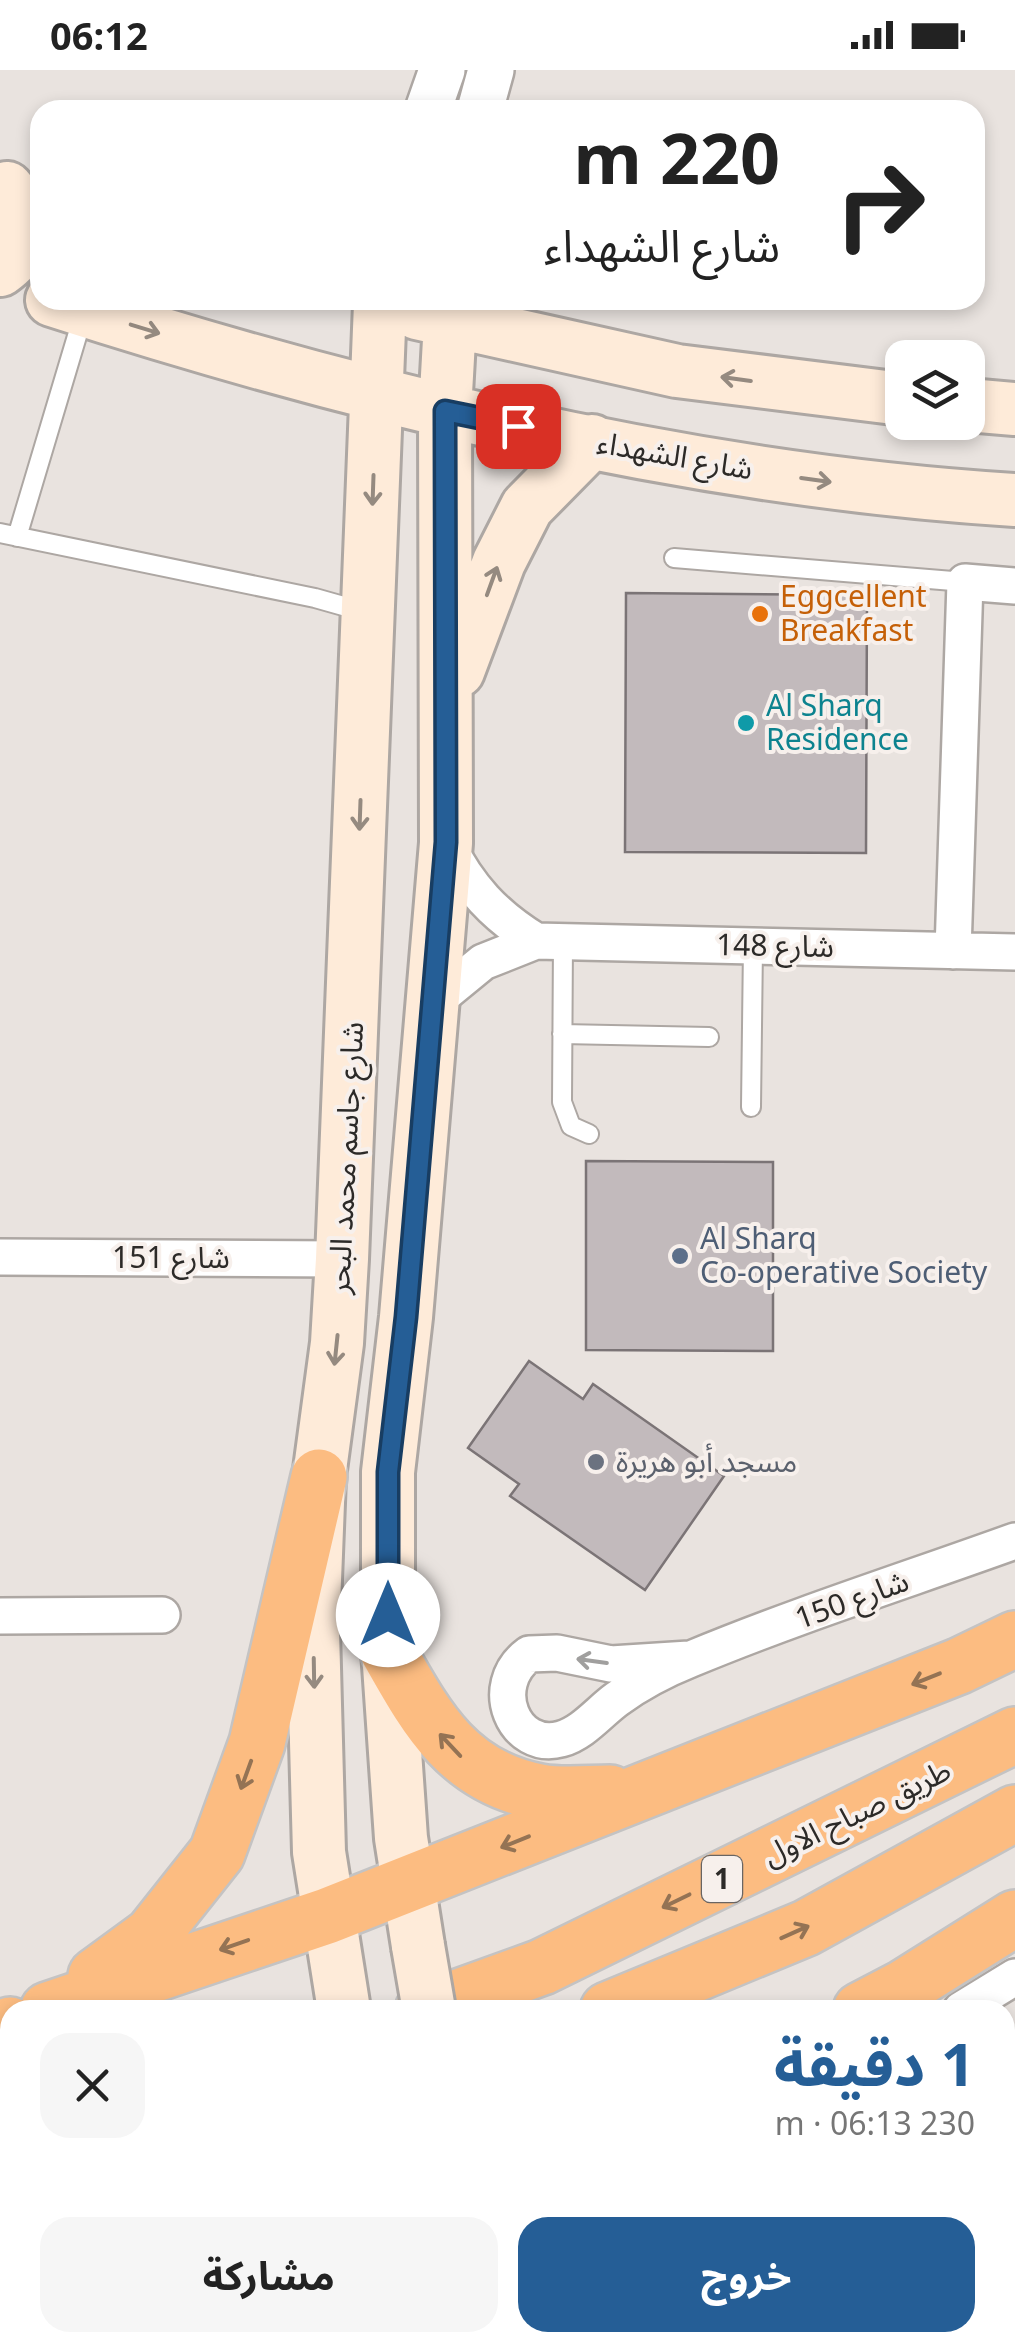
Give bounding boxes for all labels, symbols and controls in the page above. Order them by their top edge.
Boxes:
text: 06:12 [50,9,148,61]
text: 220 m [573,109,780,205]
icon: right [815,140,945,270]
text: شارع الشهداء [544,214,780,275]
one-way arrow [128,321,160,339]
map controls [885,340,985,440]
button: layers [885,340,985,440]
one-way arrow [720,370,753,388]
pin [476,384,561,469]
icon: arrive [491,399,546,454]
street label: شارع الشهداء [594,421,756,491]
one-way arrow [800,471,832,489]
one-way arrow [363,474,382,506]
one-way arrow [484,566,502,597]
place label: Eggcellent Breakfast [780,575,927,650]
marker: Eggcellent Breakfast [749,603,771,625]
place label: Al Sharq Residence [766,684,909,759]
marker: Al Sharq Residence [735,712,757,734]
one-way arrow [351,799,370,831]
street label: شارع 148 [716,923,834,969]
street label: شارع جاسم محمد البحر [317,1021,376,1297]
place label: Al Sharq Co-operative Society [700,1217,988,1292]
street label: شارع 151 [112,1236,230,1280]
marker: Al Sharq Co-operative Society [669,1245,691,1267]
one-way arrow [326,1333,345,1365]
place label: مسجد أبو هريرة [616,1440,797,1481]
marker: مسجد أبو هريرة [585,1451,607,1473]
street label: شارع 150 [789,1559,915,1641]
position arrow [336,1563,440,1667]
one-way arrow [576,1651,609,1669]
one-way arrow [305,1657,324,1689]
one-way arrow [911,1672,942,1690]
one-way arrow [439,1733,462,1758]
street label: طريق صباح الاول [756,1748,958,1878]
one-way arrow [236,1759,254,1790]
one-way arrow [501,1835,531,1853]
road number: 1 [702,1856,742,1902]
one-way arrow [662,1892,691,1911]
one-way arrow [779,1922,810,1940]
one-way arrow [219,1938,251,1956]
text: 1 دقيقة [774,2022,975,2104]
button: close [40,2033,145,2138]
text: 230 m · 06:13 [775,2101,975,2144]
button: مشاركة [40,2217,498,2332]
button: خروج [518,2217,975,2332]

